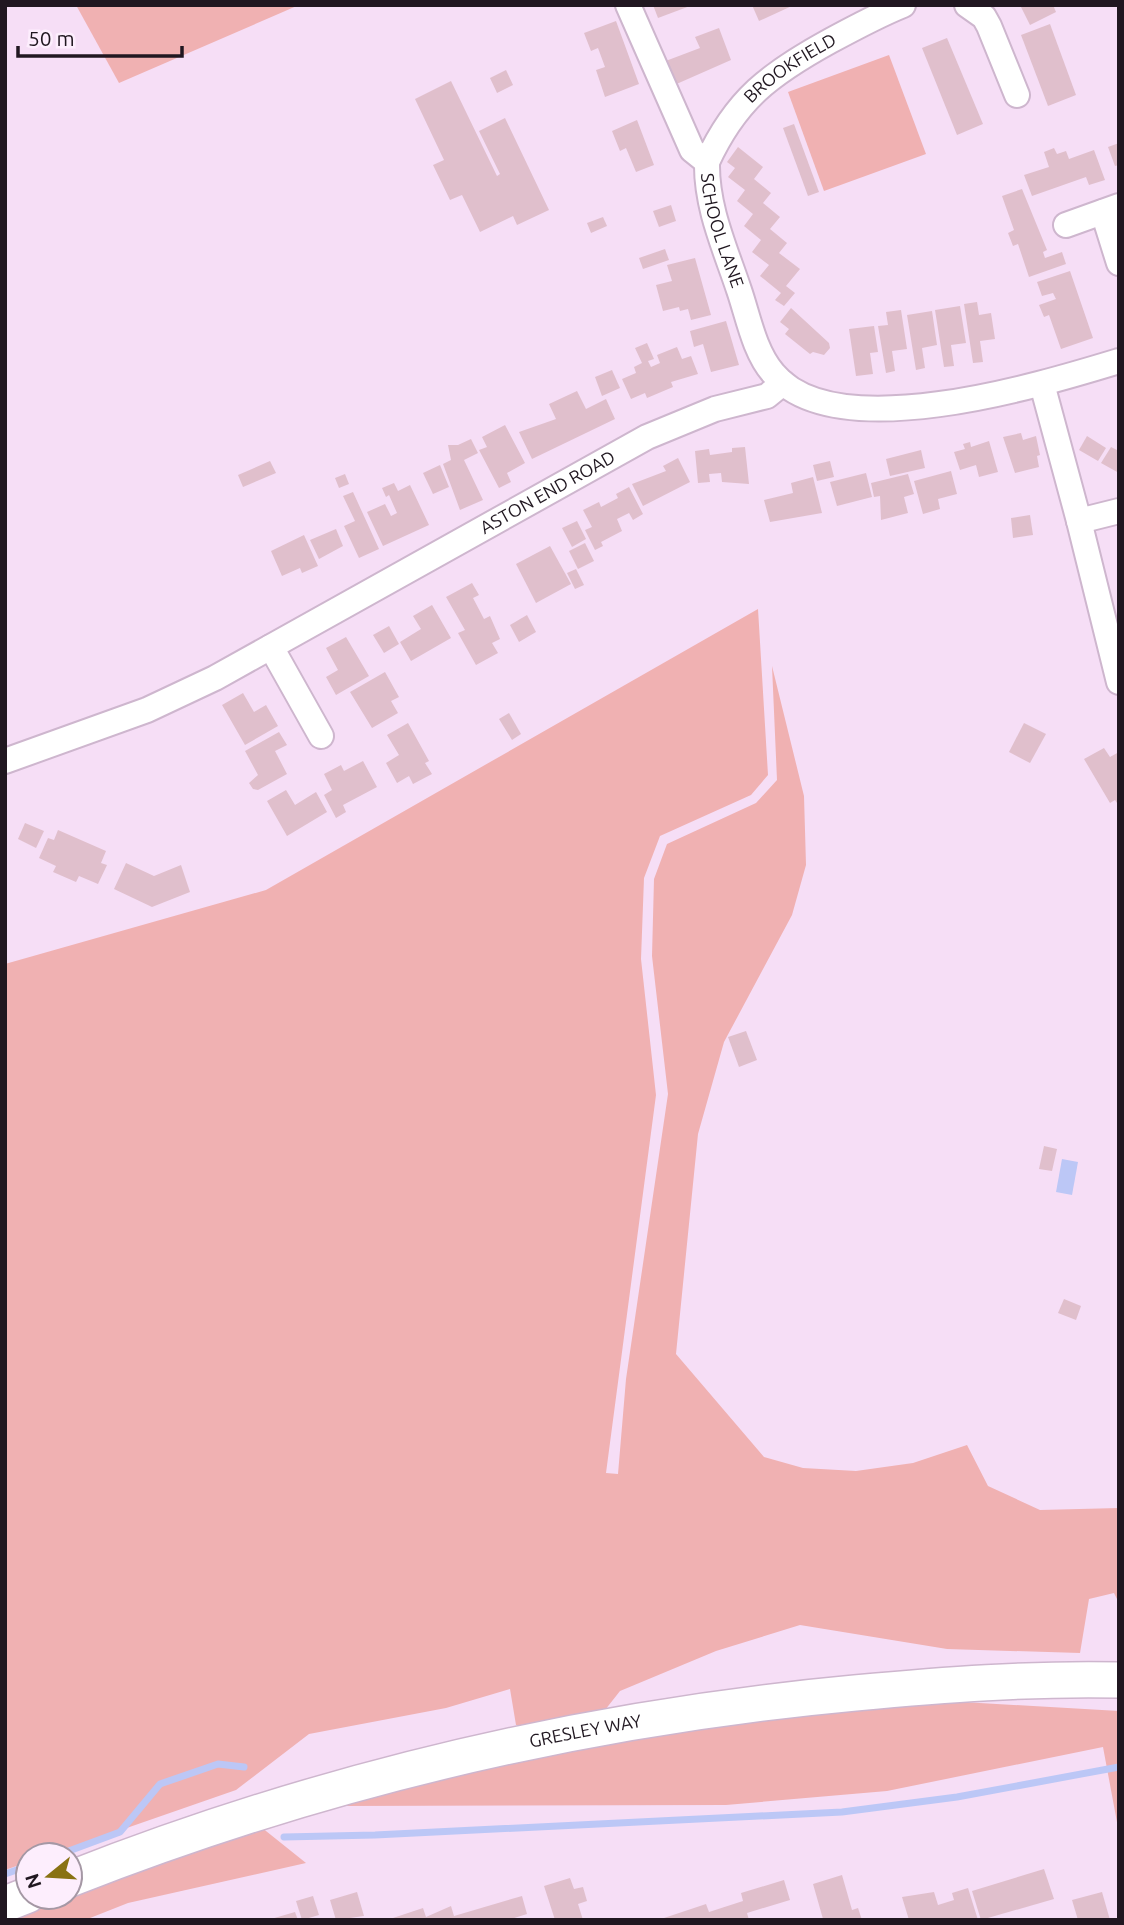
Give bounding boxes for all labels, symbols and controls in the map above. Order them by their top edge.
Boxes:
scale bar [18,14,182,58]
text: 50 m [28,26,75,50]
street label: BROOKFIELD [739,29,839,106]
street label: SCHOOL LANE [698,172,748,290]
street label: ASTON END ROAD [476,446,618,537]
street label: GRESLEY WAY [527,1710,643,1751]
north arrow [14,1841,84,1911]
text: N [20,1871,45,1891]

